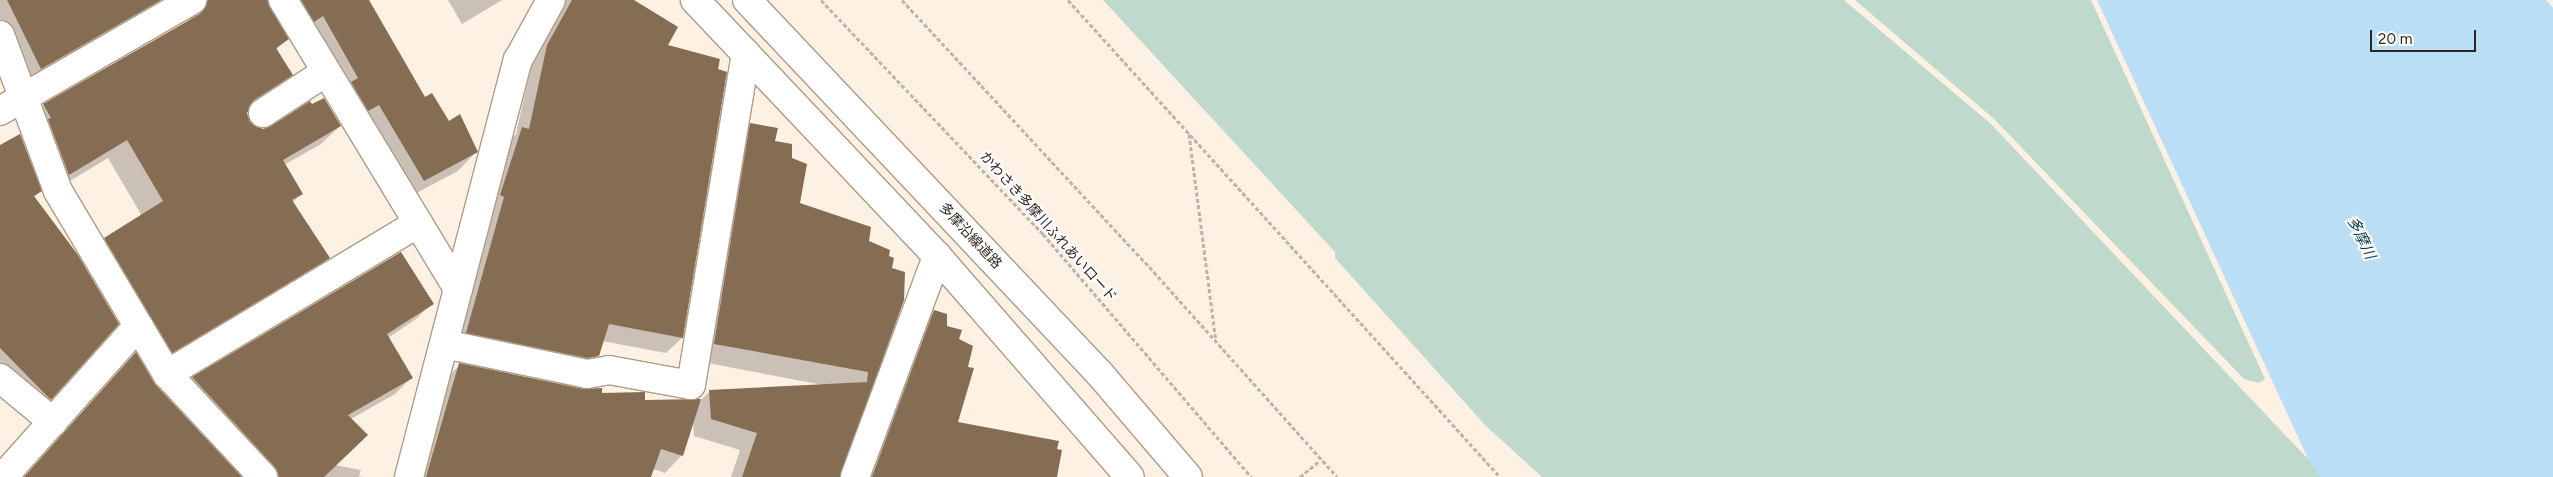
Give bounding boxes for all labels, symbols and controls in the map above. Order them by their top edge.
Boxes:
scale bar [2373,20,2479,52]
text: 20 m [2378,30,2412,48]
street label: かわさき多摩川ふれあいロード [976,149,1120,305]
street label: 多摩沿線道路 [935,200,1005,272]
water label: 多摩川 [2343,214,2379,262]

